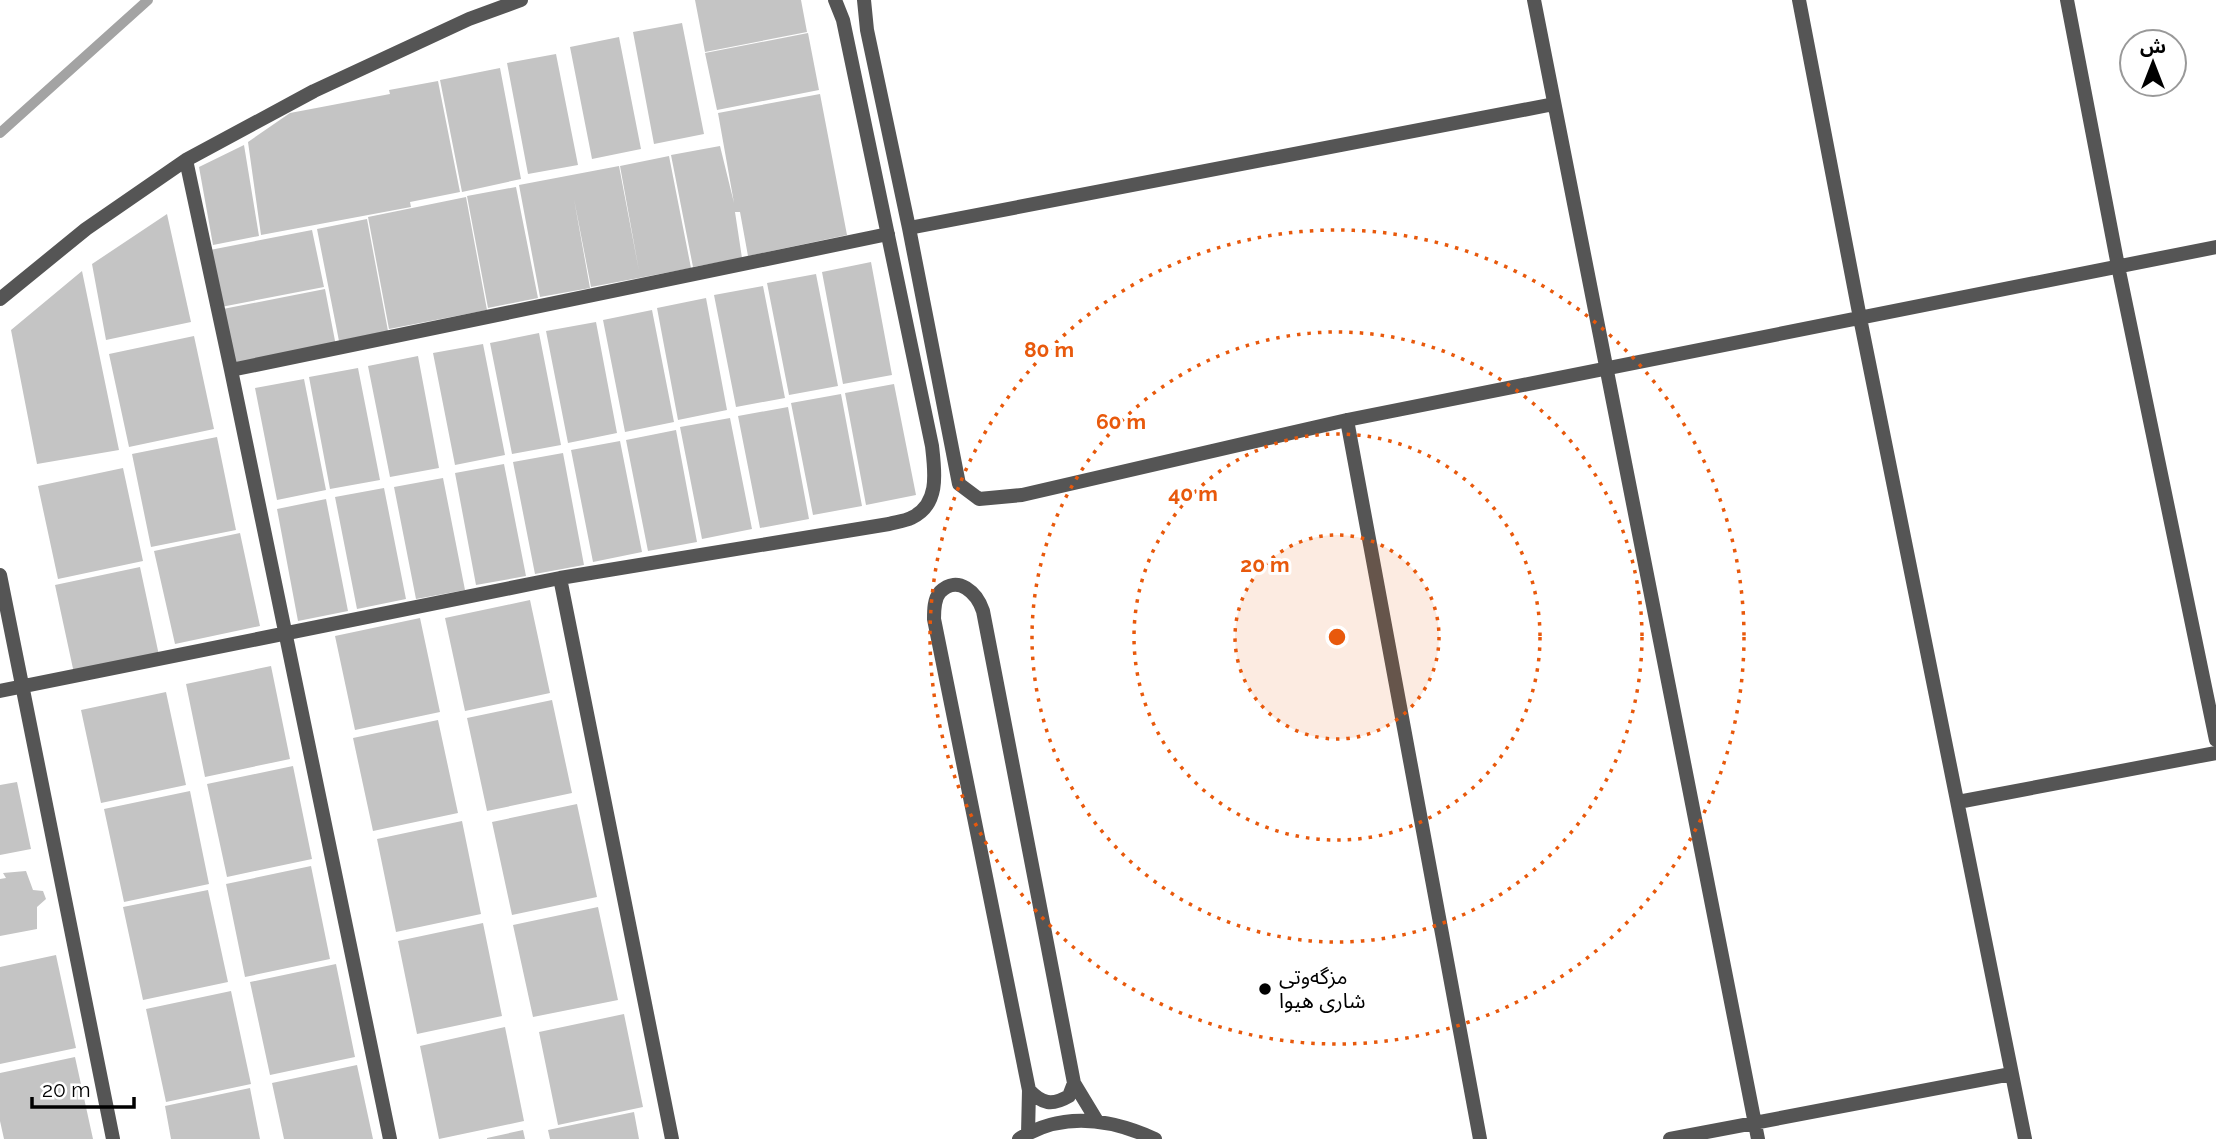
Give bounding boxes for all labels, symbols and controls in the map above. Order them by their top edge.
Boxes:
north arrow [2118,28,2188,98]
text: ش [2140,35,2166,57]
text: 80 m [1024,337,1074,362]
text: 60 m [1096,409,1146,434]
text: 40 m [1168,481,1218,506]
text: 20 m [1240,552,1290,577]
centre of rings [1325,625,1349,649]
place label: مزگەوتی شاری هیوا [1279,964,1365,1013]
marker: مزگەوتی شاری هیوا [1257,981,1273,997]
scale bar [32,1066,133,1110]
text: 20 m [42,1077,90,1102]

